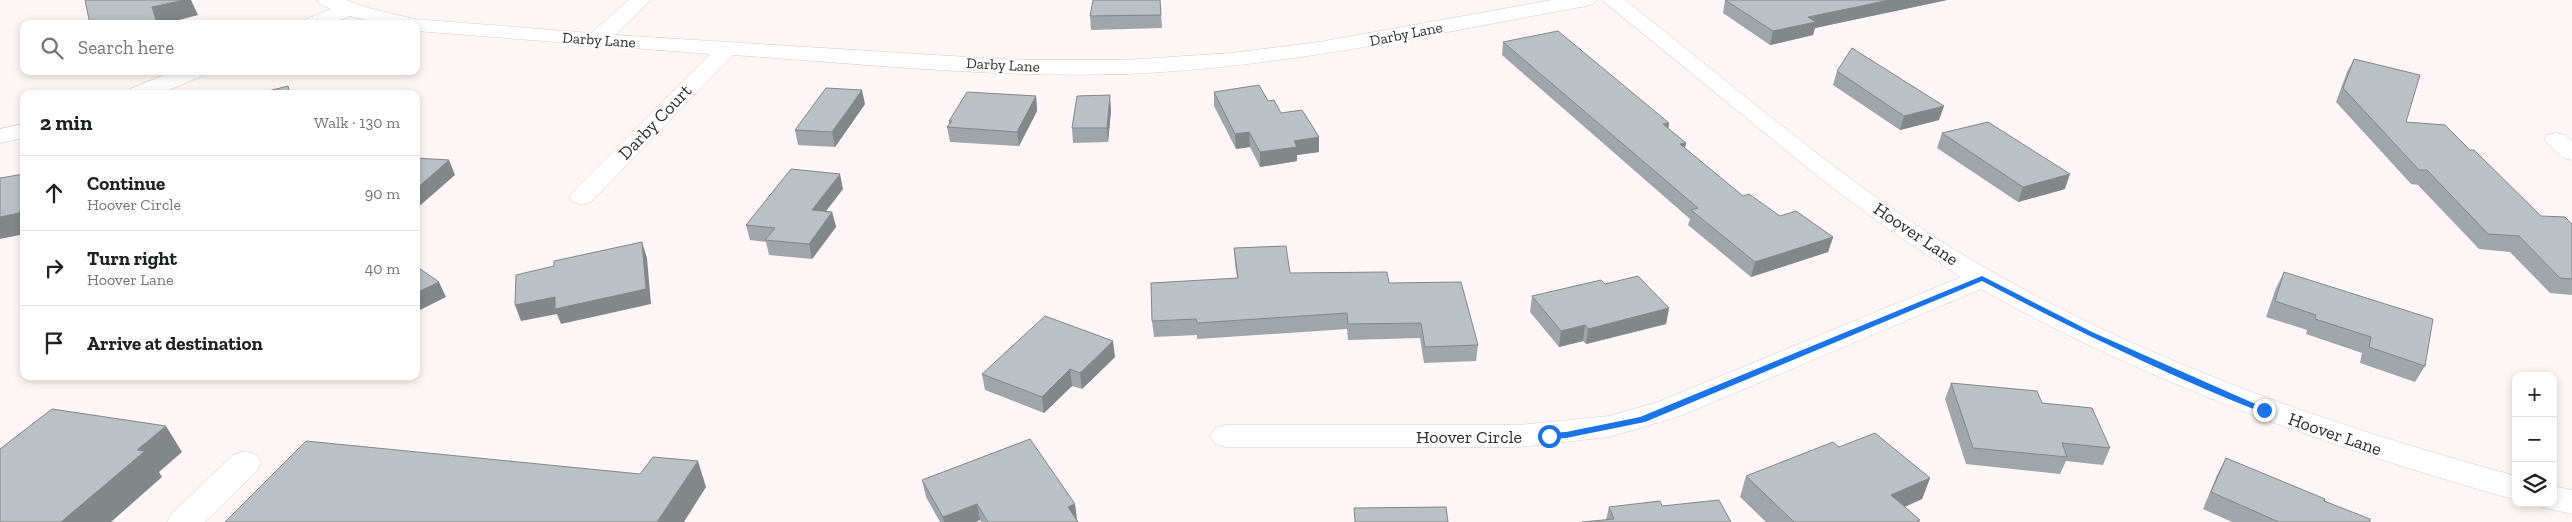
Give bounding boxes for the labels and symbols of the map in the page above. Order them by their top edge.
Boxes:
street label: Darby Lane [1368,18,1444,50]
street label: Darby Lane [562,28,636,52]
street label: Darby Lane [966,54,1040,76]
street label: Darby Court [614,80,697,164]
street label: Hoover Lane [1870,198,1962,270]
route end [2253,399,2276,422]
street label: Hoover Lane [2285,408,2385,460]
route start [1538,425,1561,448]
street label: Hoover Circle [1416,426,1522,448]

